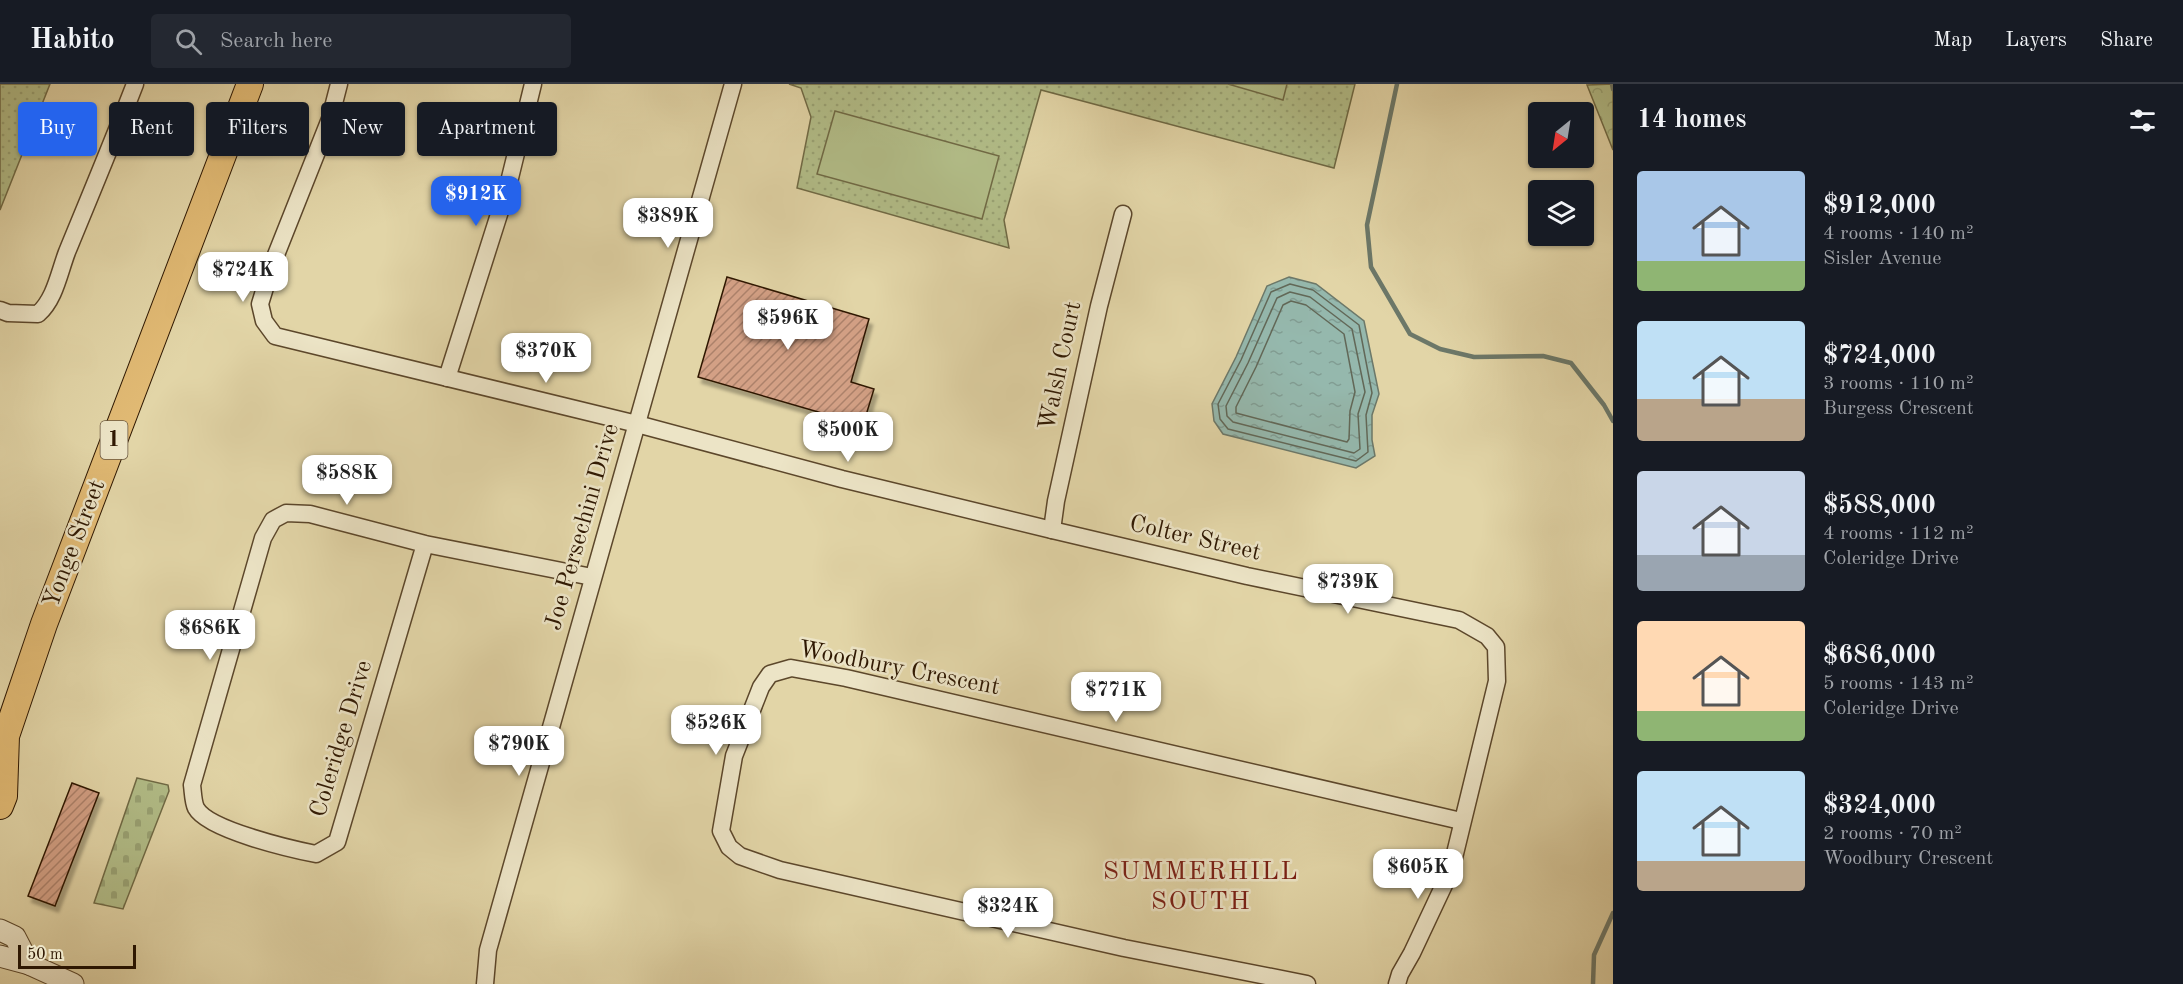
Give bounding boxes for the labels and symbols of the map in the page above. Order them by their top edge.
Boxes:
north arrow [1528,102,1594,168]
pin: $912K [434,176,518,227]
pin: $389K [626,198,710,249]
pin: $724K [201,252,285,303]
street label: Walsh Court [1036,299,1086,433]
pin: $596K [746,300,830,351]
pin: $370K [504,333,588,384]
pin: $500K [806,412,890,463]
road number: 1 [100,421,128,459]
street label: Joe Persechini Drive [542,421,624,633]
pin: $588K [305,455,389,506]
street label: Yonge Street [40,477,110,611]
street label: Colter Street [1127,512,1263,566]
pin: $739K [1306,564,1390,615]
pin: $686K [168,610,252,661]
street label: Woodbury Crescent [796,638,1002,700]
street label: Coleridge Drive [307,658,377,820]
pin: $771K [1074,672,1158,723]
pin: $526K [674,705,758,756]
pin: $790K [477,726,561,777]
pin: $605K [1376,849,1460,900]
district label: SUMMERHILL SOUTH [1103,859,1299,915]
pin: $324K [966,888,1050,939]
scale bar [18,942,136,970]

